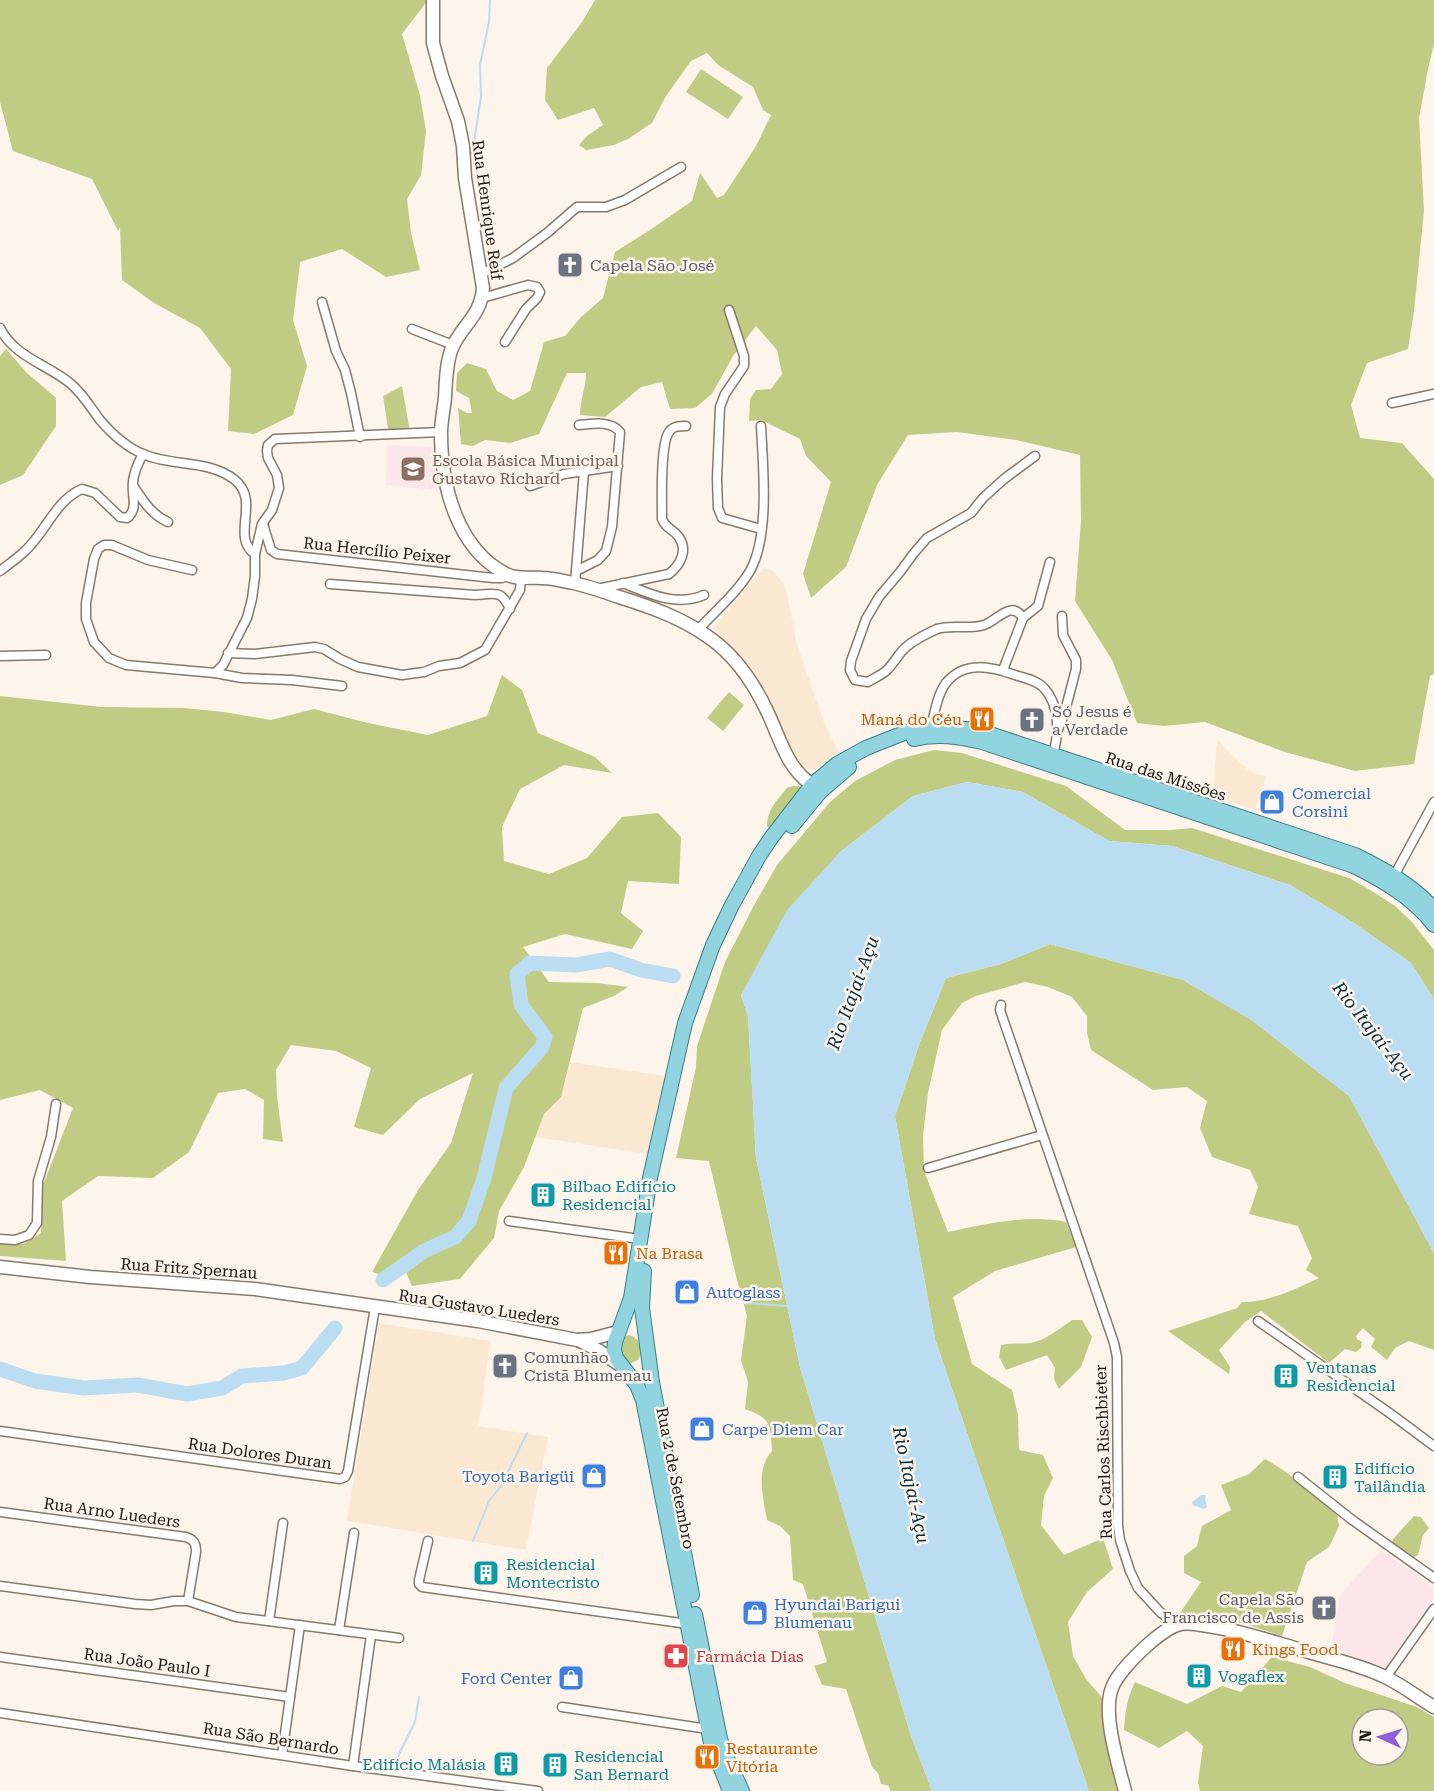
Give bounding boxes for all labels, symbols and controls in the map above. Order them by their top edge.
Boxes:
street label: Rua Henrique Reif [468,139,507,282]
church icon: Capela São José [555,250,585,280]
place label: Capela São José [590,256,714,275]
place label: Escola Básica Municipal Gustavo Richard [432,451,619,488]
school or university icon: Escola Básica Municipal Gustavo Richard [398,454,428,484]
street label: Rua Hercílio Peixer [302,533,452,568]
place label: Só Jesus é a Verdade [1052,702,1132,739]
restaurant icon: Maná do Céu [967,704,997,734]
church icon: Só Jesus é a Verdade [1017,705,1047,735]
place label: Maná do Céu [861,710,962,729]
street label: Rua das Missões [1103,748,1229,805]
place label: Comercial Corsini [1292,784,1371,821]
shop icon: Comercial Corsini [1257,787,1287,817]
water label: Rio Itajaí-Açu [822,933,883,1053]
water label: Rio Itajaí-Açu [1328,977,1418,1084]
place label: Bilbao Edifício Residencial [562,1177,676,1214]
building icon: Bilbao Edifício Residencial [528,1180,558,1210]
restaurant icon: Na Brasa [601,1238,631,1268]
place label: Na Brasa [636,1244,704,1263]
street label: Rua Fritz Spernau [120,1254,258,1283]
shop icon: Autoglass [672,1277,702,1307]
place label: Autoglass [706,1283,781,1302]
street label: Rua Gustavo Lueders [397,1285,561,1330]
place label: Comunhão Cristã Blumenau [524,1348,651,1385]
church icon: Comunhão Cristã Blumenau [490,1351,520,1381]
place label: Ventanas Residencial [1306,1358,1395,1395]
building icon: Ventanas Residencial [1271,1361,1301,1391]
street label: Rua Carlos Rischbieter [1091,1364,1116,1540]
street label: Rua 2 de Setembro [652,1406,699,1551]
shop icon: Carpe Diem Car [687,1414,717,1444]
place label: Carpe Diem Car [722,1420,844,1439]
water label: Rio Itajaí-Açu [889,1424,934,1545]
street label: Rua Dolores Duran [187,1434,333,1473]
place label: Edifício Tailândia [1354,1459,1426,1496]
shop icon: Toyota Barigüi [579,1461,609,1491]
building icon: Edifício Tailândia [1320,1462,1350,1492]
place label: Toyota Barigüi [462,1467,574,1486]
street label: Rua Arno Lueders [43,1494,182,1532]
place label: Residencial Montecristo [506,1555,600,1592]
building icon: Residencial Montecristo [471,1558,501,1588]
place label: Capela São Francisco de Assis [1162,1590,1304,1627]
church icon: Capela São Francisco de Assis [1309,1593,1339,1623]
place label: Hyundai Barigui Blumenau [774,1595,900,1632]
shop icon: Hyundai Barigui Blumenau [740,1598,770,1628]
restaurant icon: Kings Food [1218,1634,1248,1664]
place label: Kings Food [1252,1640,1339,1659]
pharmacy icon: Farmácia Dias [661,1641,691,1671]
street label: Rua João Paulo I [82,1644,211,1681]
place label: Farmácia Dias [696,1647,804,1666]
building icon: Vogaflex [1184,1661,1214,1691]
shop icon: Ford Center [556,1663,586,1693]
place label: Vogaflex [1218,1667,1285,1686]
place label: Ford Center [461,1669,552,1688]
north arrow [1350,1707,1410,1767]
street label: Rua São Bernardo [201,1718,341,1759]
text: N [1356,1729,1375,1743]
place label: Restaurante Vitória [726,1739,818,1776]
restaurant icon: Restaurante Vitória [692,1742,722,1772]
place label: Residencial San Bernard [574,1747,669,1784]
building icon: Edifício Malásia [491,1749,521,1779]
building icon: Residencial San Bernard [540,1750,570,1780]
place label: Edifício Malásia [362,1755,486,1774]

